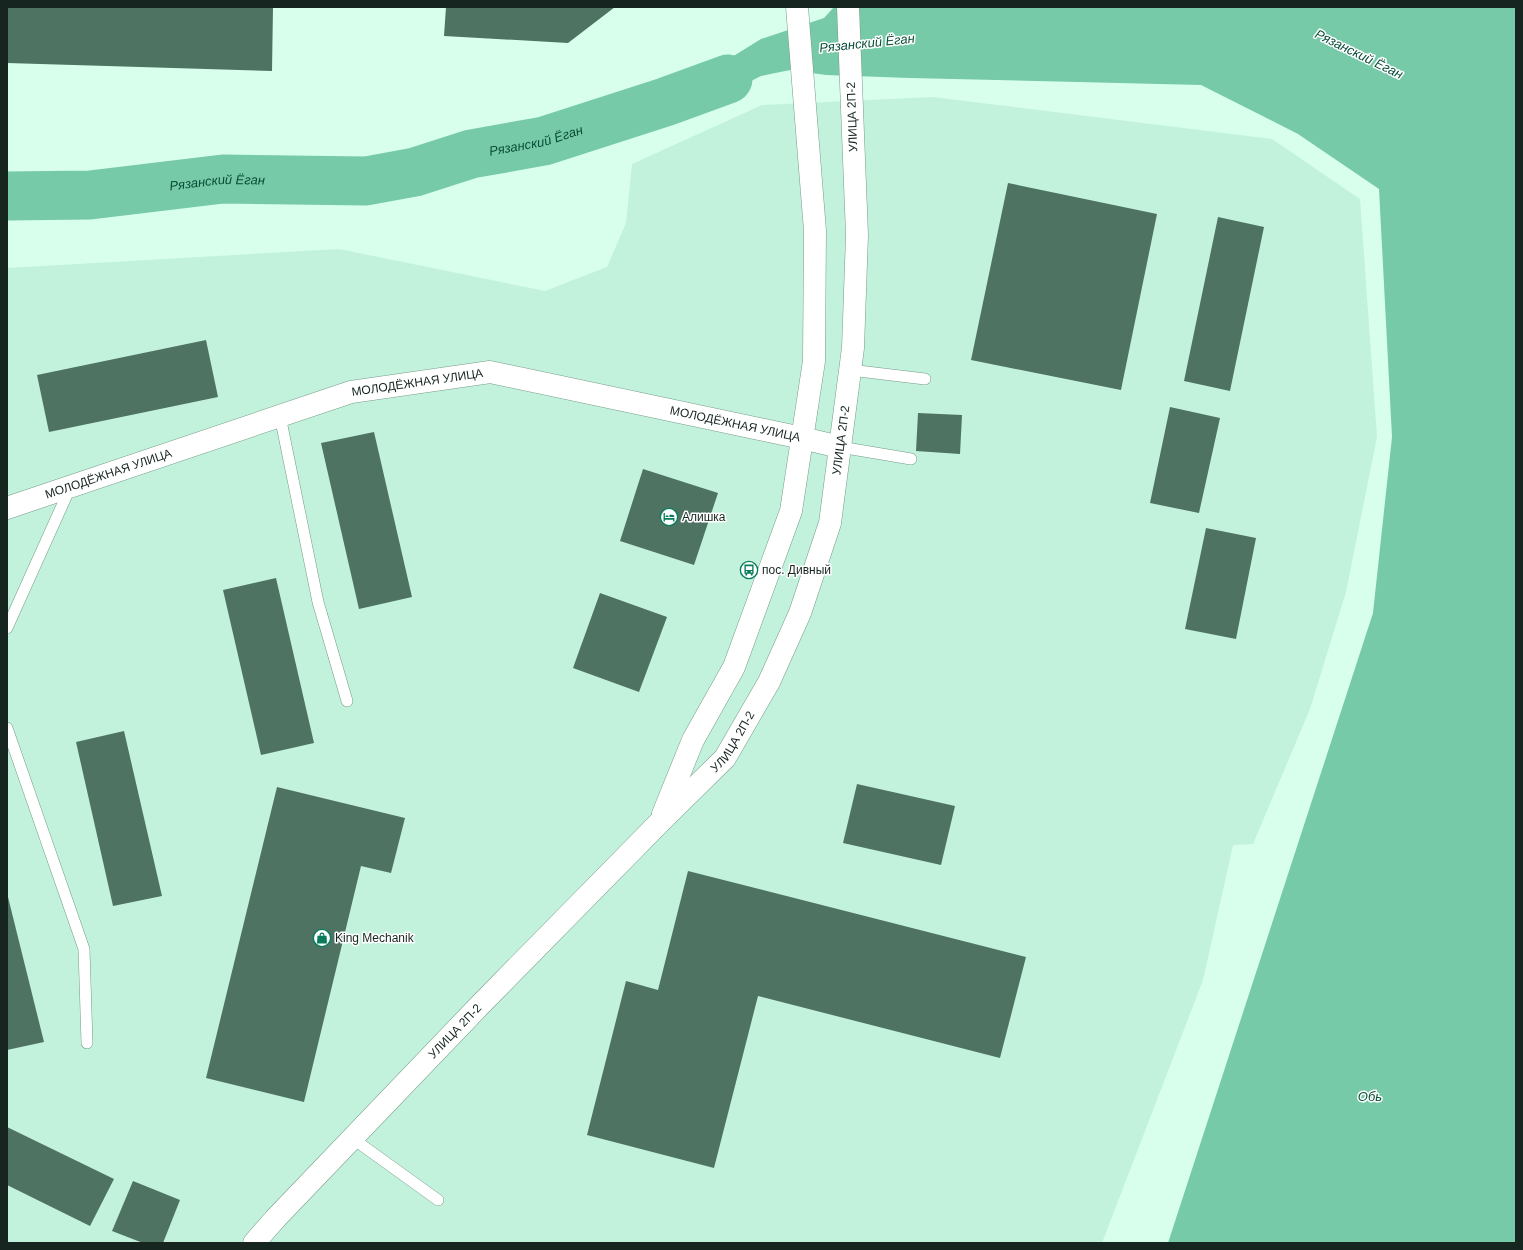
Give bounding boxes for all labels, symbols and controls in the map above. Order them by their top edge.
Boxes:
water label: Рязанский Ёган [1313,26,1405,82]
water label: Рязанский Ёган [819,31,915,55]
street label: УЛИЦА 2П-2 [844,82,860,152]
water label: Рязанский Ёган [488,122,585,158]
water label: Рязанский Ёган [169,171,265,193]
street label: МОЛОДЁЖНАЯ УЛИЦА [351,366,484,399]
street label: МОЛОДЁЖНАЯ УЛИЦА [669,403,801,444]
street label: УЛИЦА 2П-2 [829,404,852,476]
street label: МОЛОДЁЖНАЯ УЛИЦА [43,446,174,502]
hotel icon: Алишка [659,507,679,527]
place label: Алишка [682,510,726,524]
bus stop icon: пос. Дивный [739,560,759,580]
place label: пос. Дивный [762,563,831,577]
street label: УЛИЦА 2П-2 [708,708,758,775]
shop icon: King Mechanik [312,928,332,948]
place label: King Mechanik [335,931,415,945]
street label: УЛИЦА 2П-2 [426,1001,484,1061]
water label: Обь [1358,1089,1382,1104]

